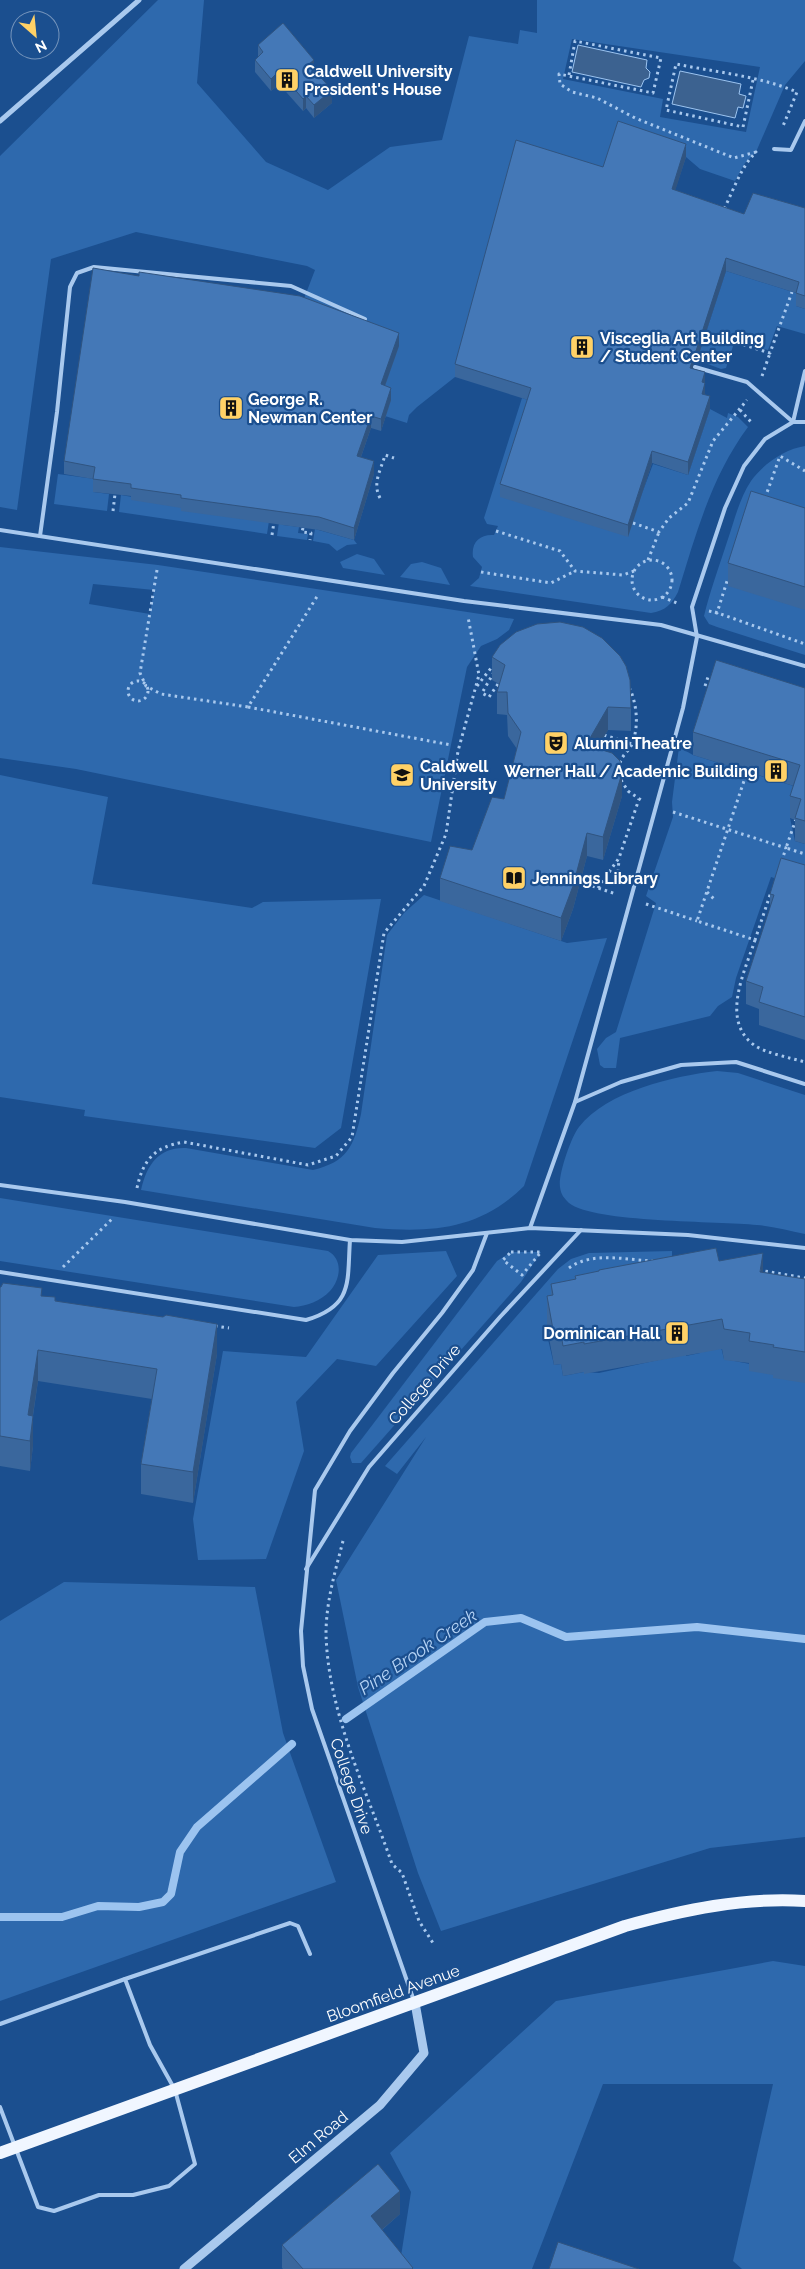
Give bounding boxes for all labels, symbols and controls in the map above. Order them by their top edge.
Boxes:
north arrow [10,10,60,60]
text: N [33,37,49,56]
place label: Caldwell University President's House [304,62,453,99]
building icon: Caldwell University President's House [274,67,300,93]
place label: Visceglia Art Building / Student Center [600,329,764,366]
building icon: Visceglia Art Building / Student Center [569,334,595,360]
place label: George R. Newman Center [248,390,372,427]
building icon: George R. Newman Center [218,395,244,421]
theatre icon: Alumni Theatre [543,730,569,756]
place label: Alumni Theatre [574,734,692,753]
place label: Caldwell University [420,757,497,794]
building icon: Werner Hall / Academic Building [763,758,789,784]
school or university icon: Caldwell University [389,762,415,788]
place label: Werner Hall / Academic Building [504,762,758,781]
library icon: Jennings Library [501,865,527,891]
place label: Jennings Library [532,869,658,888]
building icon: Dominican Hall [664,1320,690,1346]
place label: Dominican Hall [543,1324,661,1343]
street label: College Drive [384,1340,464,1428]
water label: Pine Brook Creek [355,1604,481,1699]
street label: College Drive [326,1736,377,1837]
street label: Bloomfield Avenue [324,1961,462,2026]
street label: Elm Road [285,2107,352,2168]

